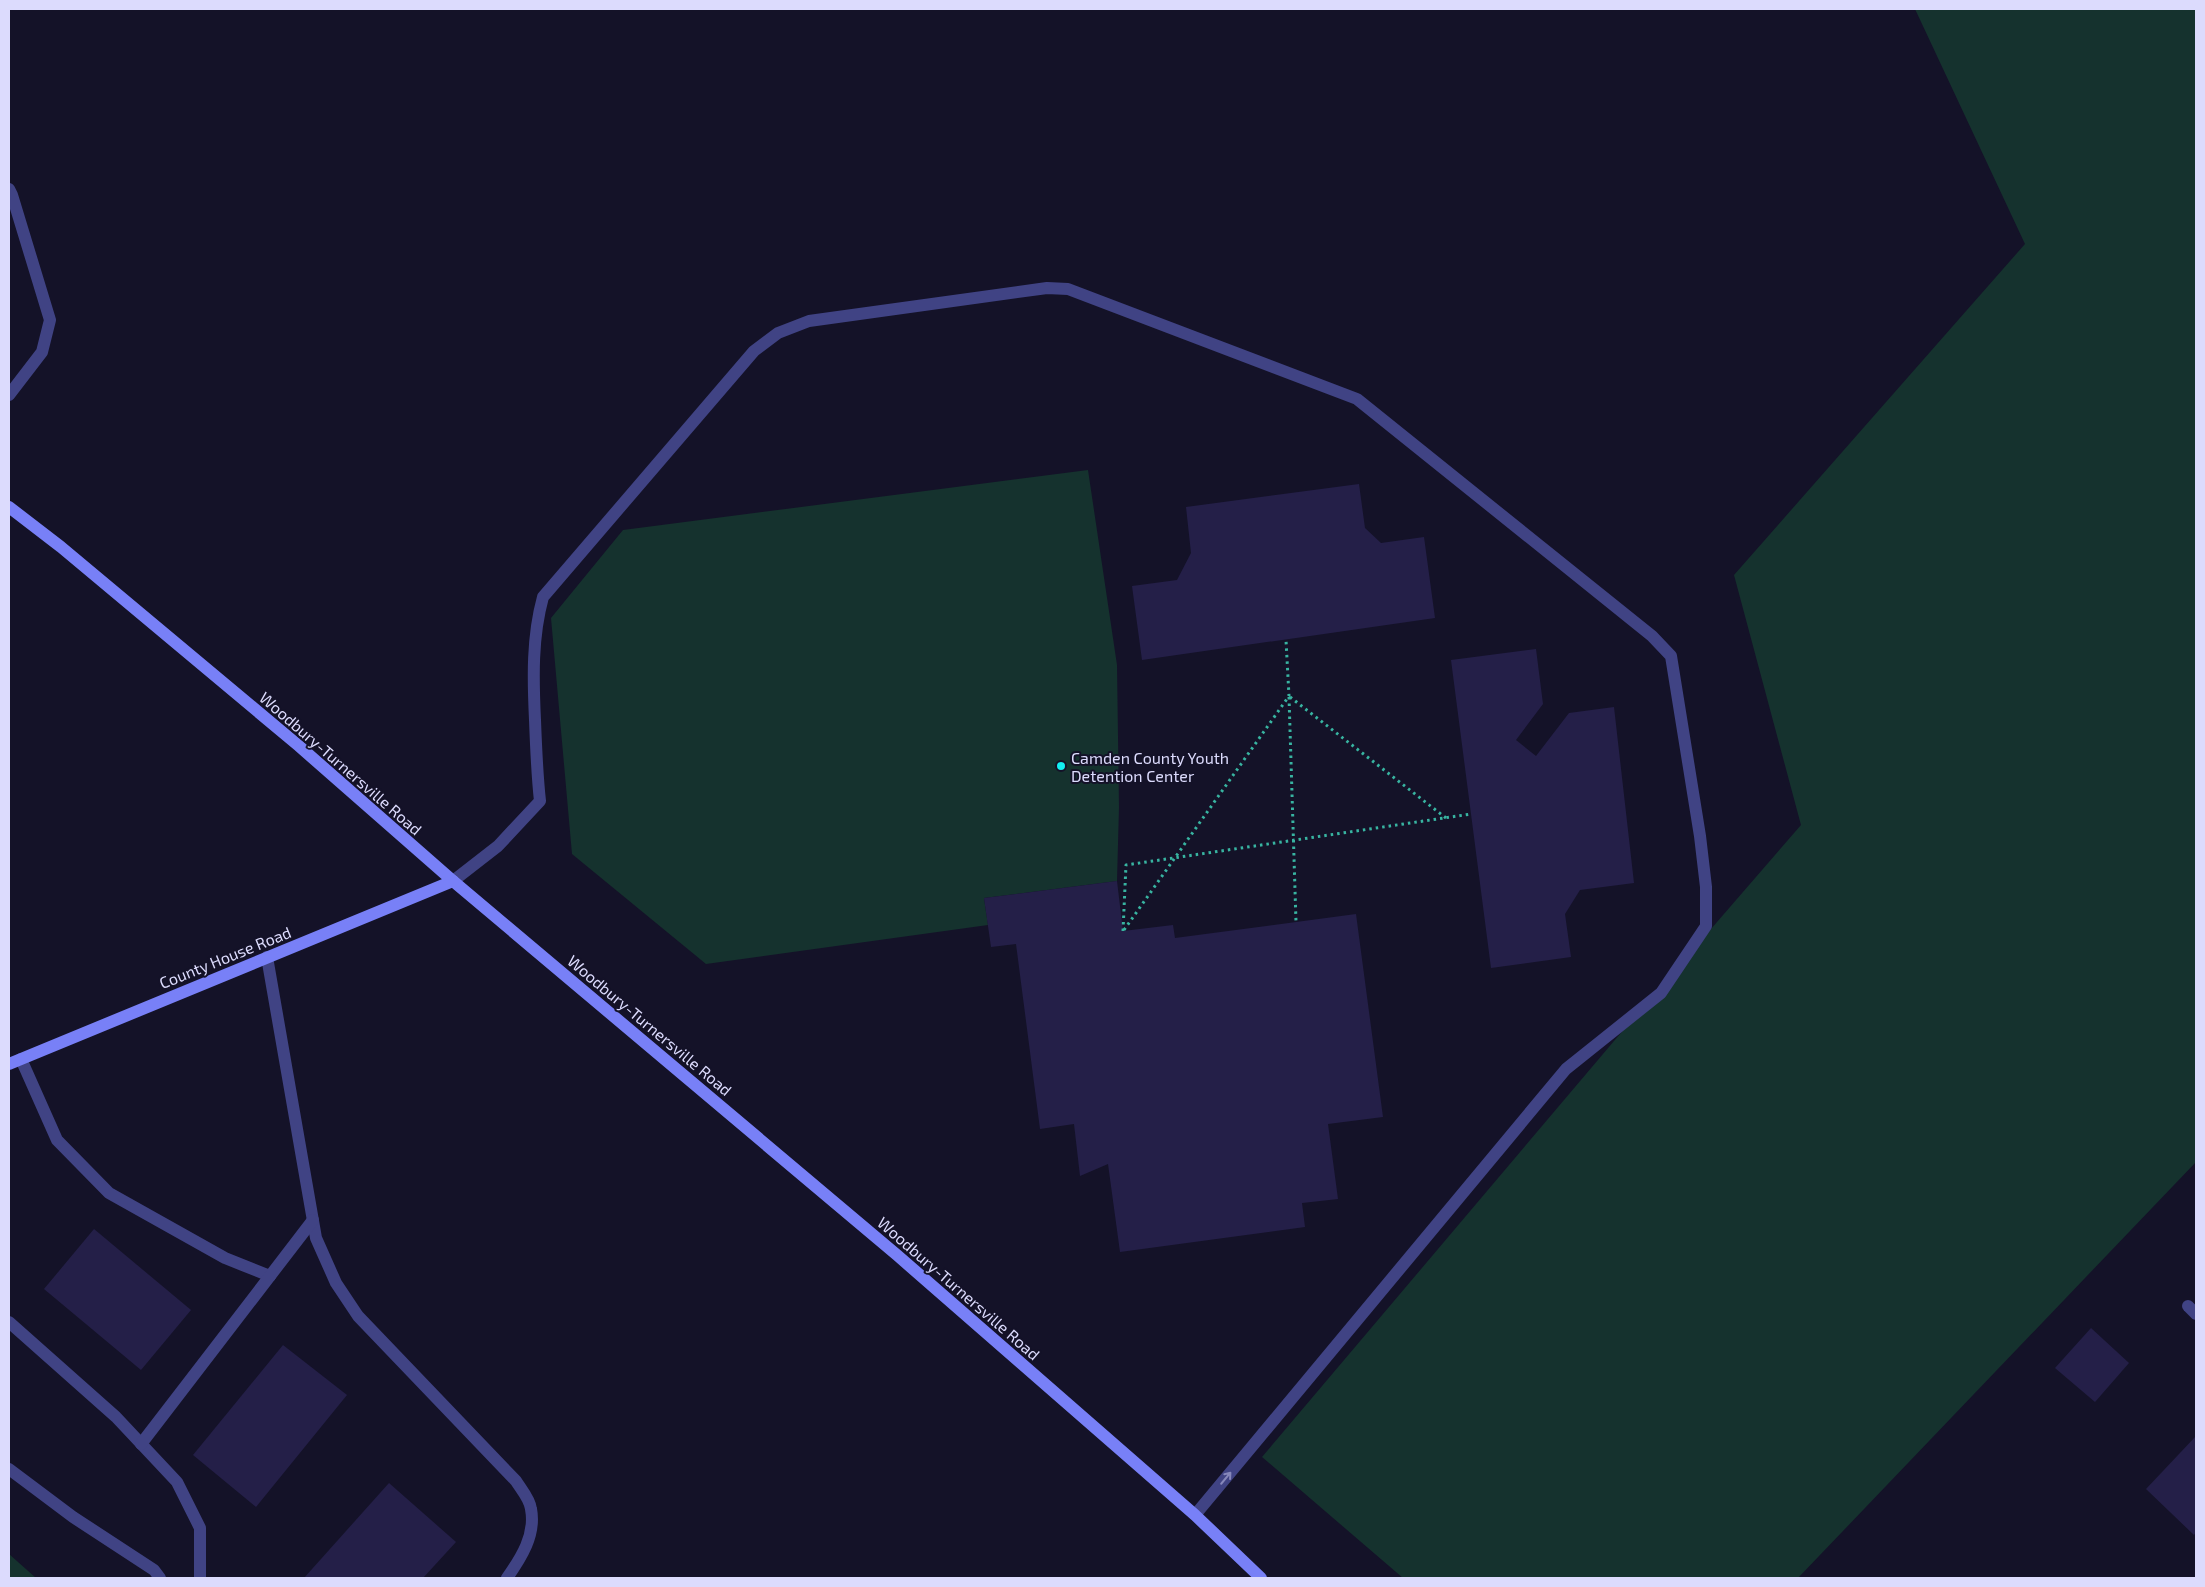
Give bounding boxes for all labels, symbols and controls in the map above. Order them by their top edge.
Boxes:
street label: Woodbury-Turnersville Road [256,687,426,839]
place label: Camden County Youth Detention Center [1071,748,1229,785]
marker: Camden County Youth Detention Center [1055,760,1067,772]
street label: County House Road [156,922,294,992]
street label: Woodbury-Turnersville Road [564,951,736,1099]
street label: Woodbury-Turnersville Road [874,1212,1044,1364]
one-way arrow [1221,1472,1232,1485]

